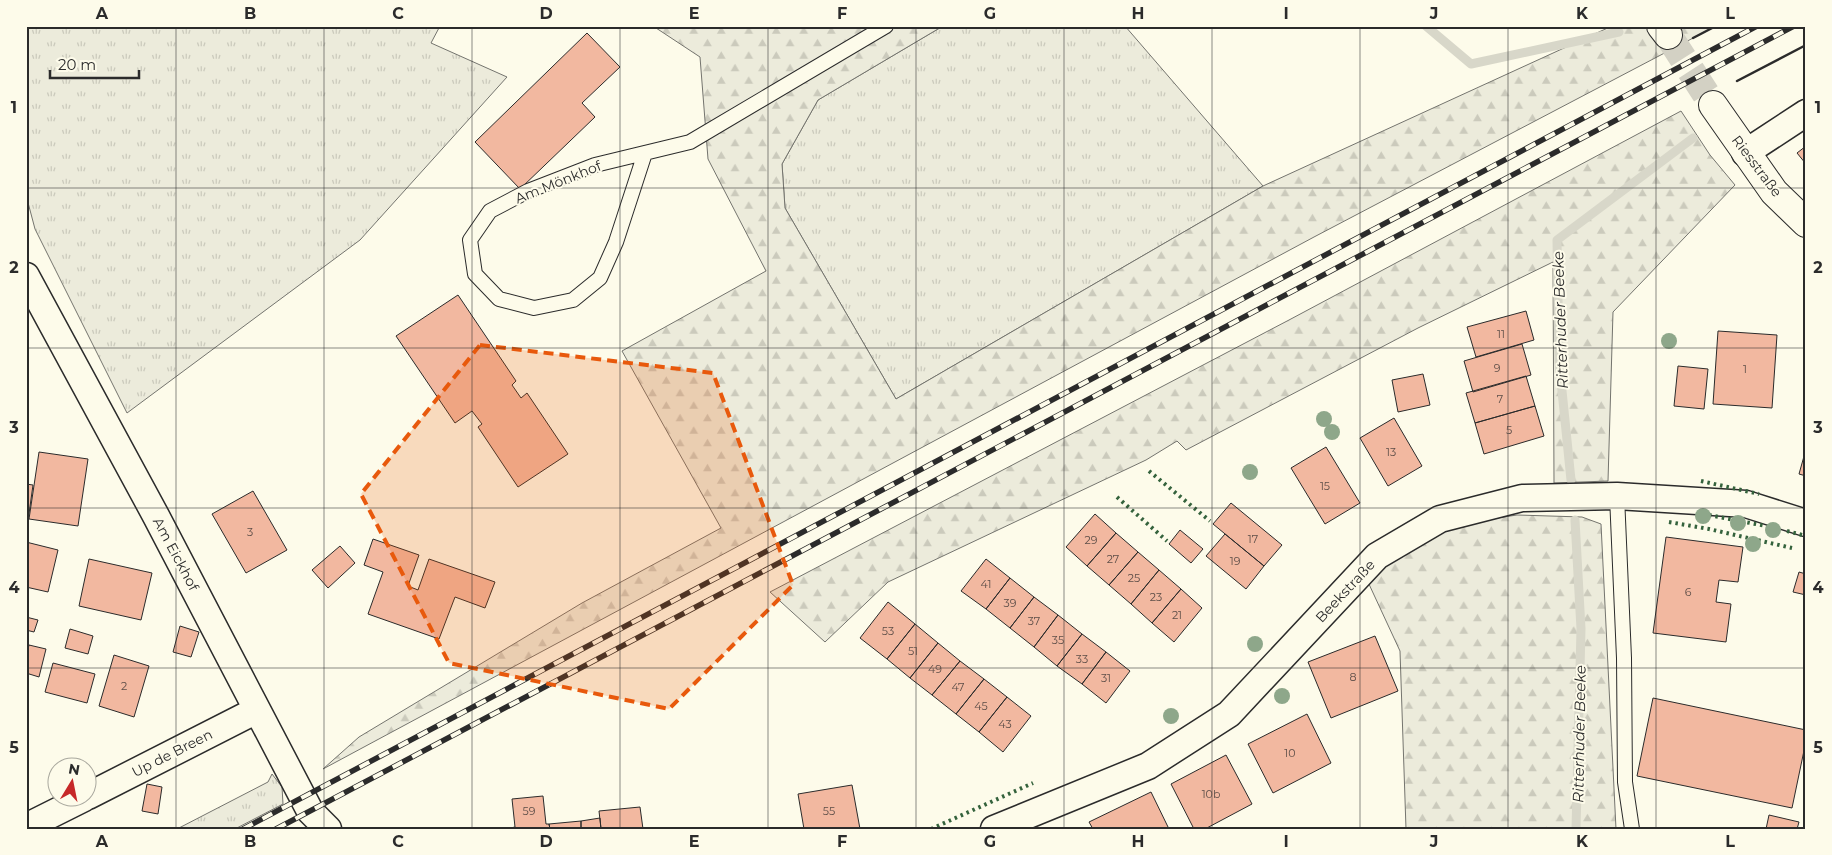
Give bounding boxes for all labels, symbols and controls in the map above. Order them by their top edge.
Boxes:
text: A [95,4,109,23]
text: B [244,4,256,23]
text: C [392,4,404,23]
text: D [539,4,553,23]
text: E [689,4,699,23]
text: F [837,4,847,23]
text: G [984,4,996,23]
text: H [1132,4,1144,23]
text: I [1283,4,1289,23]
text: J [1429,4,1438,23]
text: K [1576,4,1589,23]
text: L [1725,4,1735,23]
scale bar [50,48,139,80]
text: 20 m [58,55,96,74]
text: 1 [11,98,17,117]
text: 1 [1815,98,1821,117]
street label: Riesstraße [1728,132,1786,200]
street label: Am Mönkhof [512,156,605,207]
water label: Ritterhuder Beeke [1548,251,1572,389]
text: 2 [9,258,19,277]
text: 2 [1813,258,1823,277]
house number: 11 [1497,327,1505,341]
house number: 9 [1494,361,1501,375]
house number: 1 [1743,362,1747,376]
house number: 7 [1497,392,1503,406]
text: 3 [8,418,19,437]
text: 3 [1812,418,1823,437]
house number: 5 [1506,423,1512,437]
house number: 13 [1386,445,1396,459]
house number: 15 [1320,479,1330,493]
street label: Am Eickhof [149,514,204,595]
house number: 3 [247,525,253,539]
house number: 17 [1248,532,1258,546]
house number: 29 [1085,533,1098,547]
house number: 27 [1107,552,1119,566]
house number: 19 [1230,554,1241,568]
street label: Beekstraße [1311,556,1379,626]
house number: 25 [1128,571,1140,585]
house number: 41 [981,577,991,591]
text: 4 [8,578,20,597]
text: 4 [1812,578,1824,597]
house number: 6 [1685,585,1692,599]
house number: 23 [1150,590,1162,604]
house number: 39 [1004,596,1017,610]
house number: 21 [1172,608,1182,622]
house number: 37 [1028,614,1040,628]
house number: 53 [882,624,894,638]
house number: 35 [1052,633,1064,647]
house number: 51 [908,644,918,658]
house number: 33 [1076,652,1088,666]
house number: 49 [928,662,942,676]
water label: Ritterhuder Beeke [1568,665,1590,803]
house number: 8 [1349,670,1357,684]
house number: 31 [1101,671,1111,685]
house number: 2 [121,679,127,693]
house number: 47 [951,680,965,694]
house number: 45 [974,699,988,713]
house number: 43 [998,717,1012,731]
street label: Up de Breen [129,725,215,781]
text: 5 [9,738,19,757]
text: 5 [1813,738,1823,757]
house number: 10 [1284,746,1296,760]
north arrow [48,758,98,808]
text: N [67,759,81,779]
house number: 10b [1202,787,1220,801]
house number: 59 [523,804,536,818]
house number: 55 [823,804,835,818]
text: A [95,832,109,851]
text: B [244,832,256,851]
text: C [392,832,404,851]
text: D [539,832,553,851]
text: E [689,832,699,851]
text: F [837,832,847,851]
text: G [984,832,996,851]
text: H [1132,832,1144,851]
text: I [1283,832,1289,851]
text: J [1429,832,1438,851]
text: K [1576,832,1589,851]
text: L [1725,832,1735,851]

